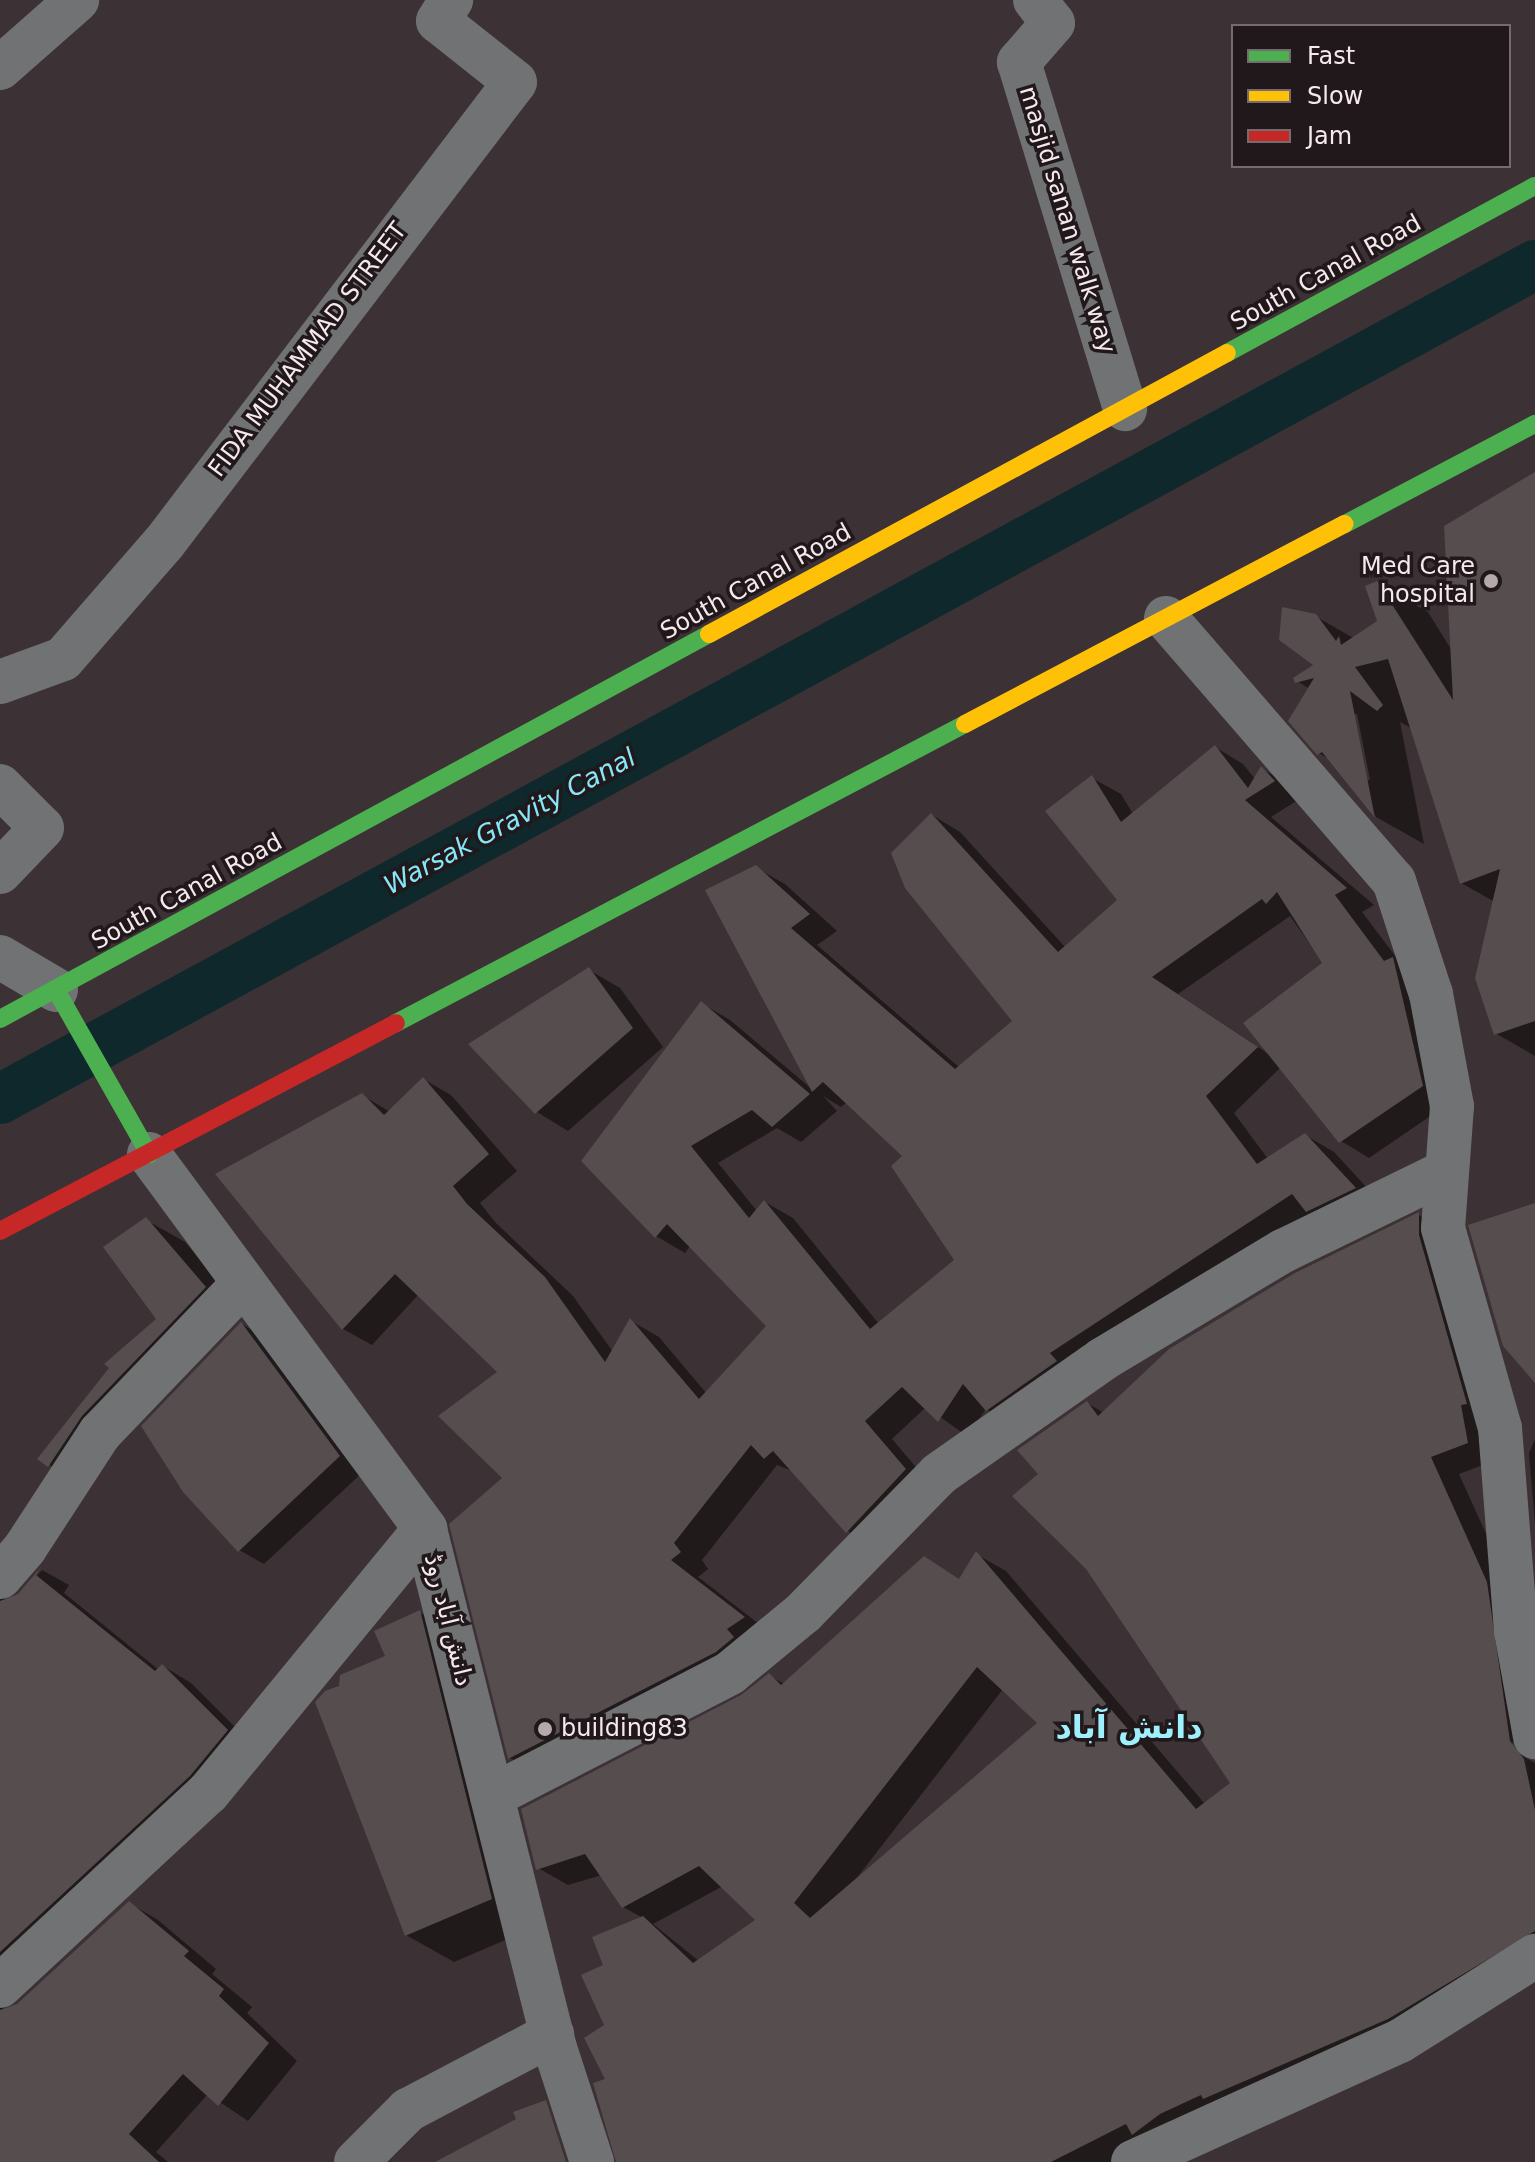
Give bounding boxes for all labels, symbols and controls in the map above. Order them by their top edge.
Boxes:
legend [1231,24,1511,168]
text: Fast [1307,42,1355,70]
text: Slow [1307,82,1363,110]
street label: masjid sanan walk way [1013,83,1121,357]
text: Jam [1307,122,1352,150]
street label: South Canal Road [1226,209,1426,337]
street label: FIDA MUHAMMAD STREET [203,217,413,483]
street label: South Canal Road [656,518,856,646]
place label: Med Care hospital [1361,553,1475,609]
marker: Med Care hospital [1482,572,1500,590]
water label: Warsak Gravity Canal [379,742,641,902]
street label: South Canal Road [87,828,287,956]
street label: دانش آباد روڈ [418,1551,478,1689]
district label: دانش آباد [1055,1708,1203,1746]
place label: building83 [561,1715,688,1743]
marker: building83 [536,1720,554,1738]

